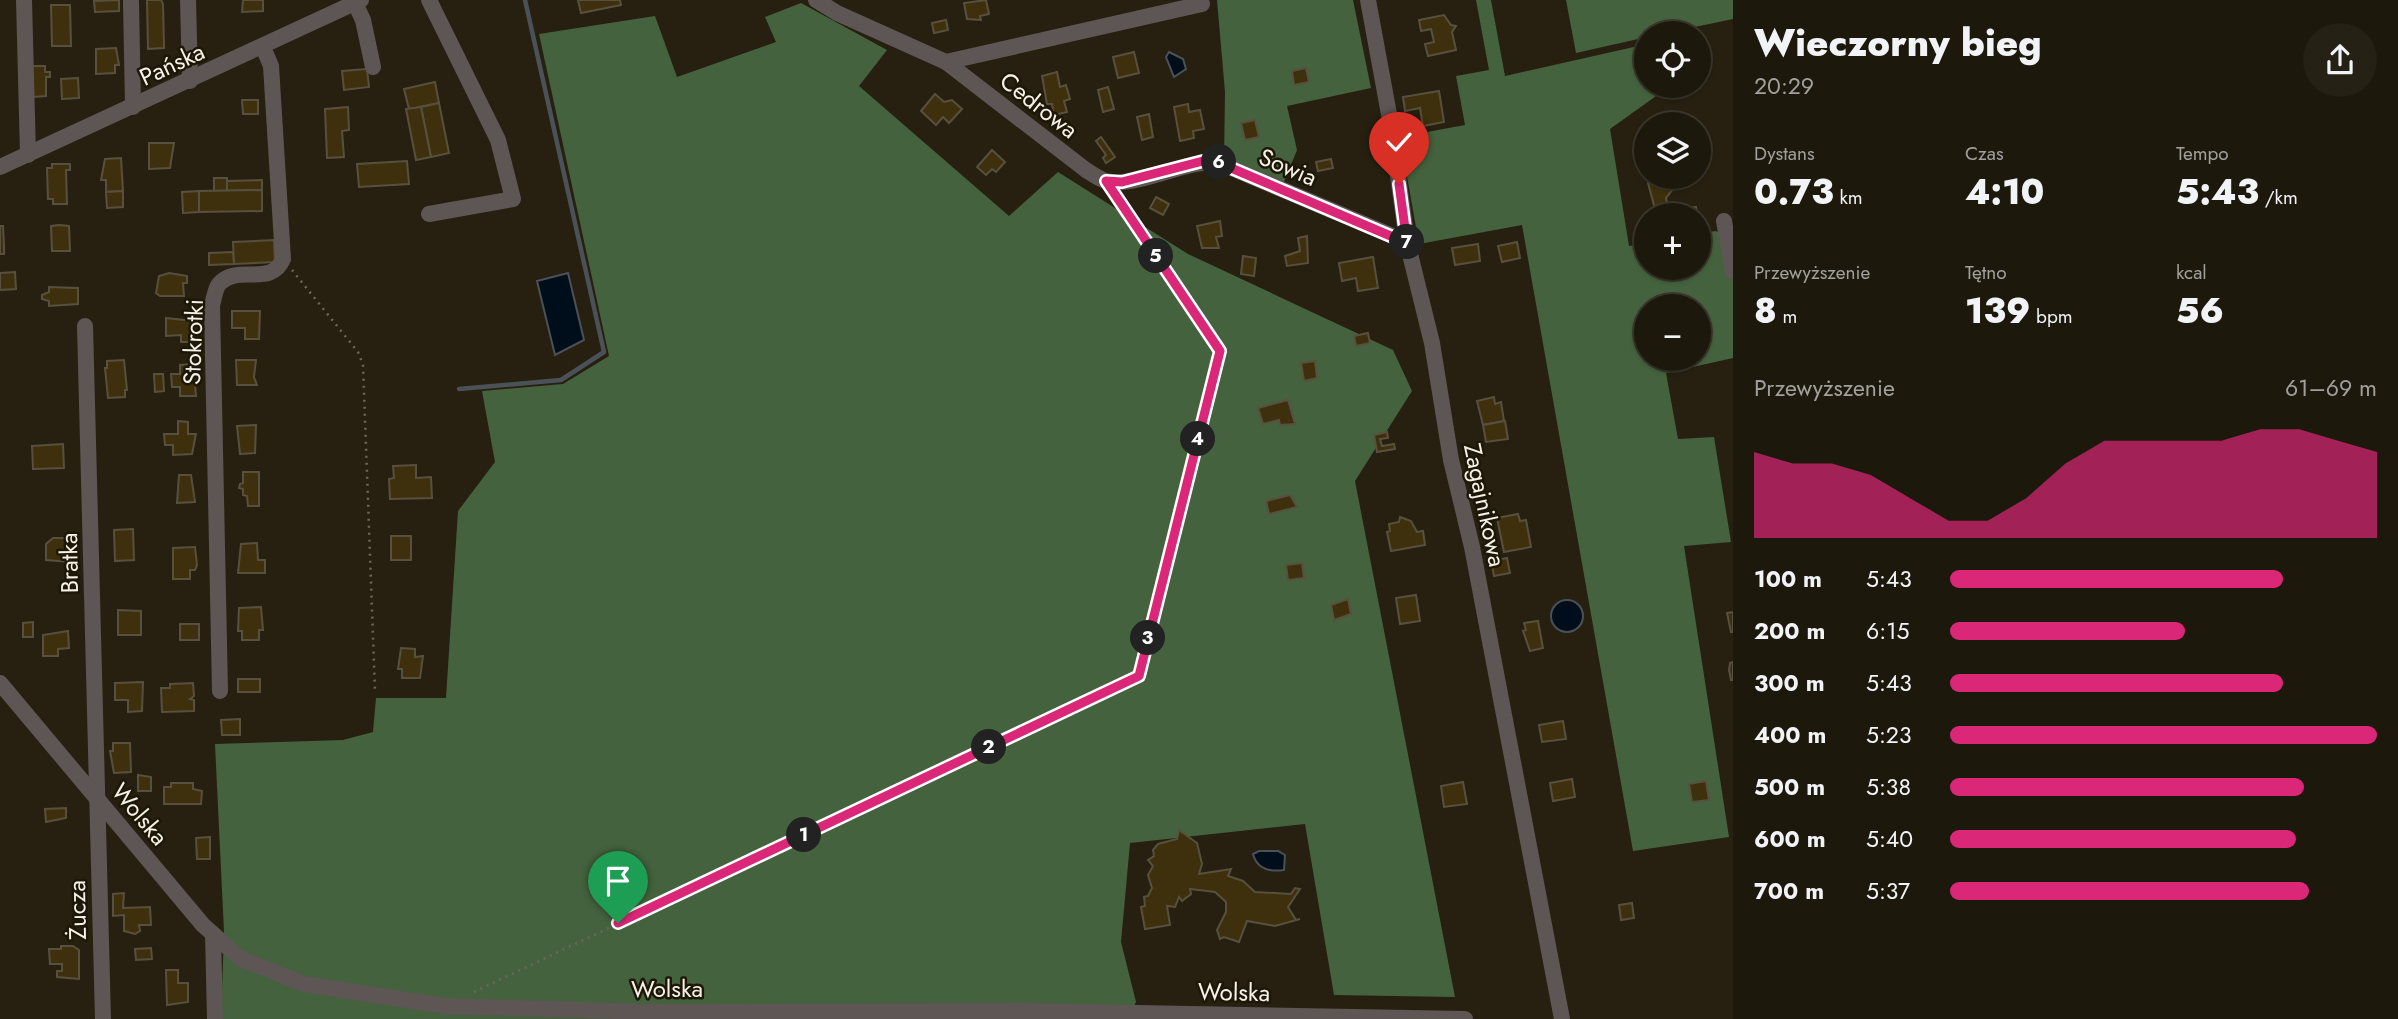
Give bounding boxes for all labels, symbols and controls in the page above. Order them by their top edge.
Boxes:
text: Wieczorny bieg [1754,15,2042,70]
map controls [1634,21,1711,371]
button: locate [1634,21,1711,98]
button: share [2303,23,2377,97]
street label: Pańska [134,34,210,94]
street label: Cedrowa [992,63,1086,147]
text: 20:29 [1754,69,1814,103]
pin [1369,112,1429,184]
button: layers [1634,112,1711,189]
icon: check [1380,123,1418,161]
street label: Sowia [1254,139,1322,195]
text: Dystans [1754,140,1815,167]
text: Czas [1965,140,2004,167]
text: Tempo [2176,140,2229,167]
pin: 6 [1202,144,1236,180]
text: 6 [1212,148,1225,175]
text: 0.73 [1754,167,1834,217]
text: 4:10 [1965,167,2044,217]
text: 5:43 [2176,167,2259,217]
text: km [1834,184,1863,211]
text: /km [2259,184,2298,211]
button: + [1634,203,1711,280]
pin: 7 [1390,224,1424,260]
text: 7 [1401,228,1412,255]
pin: 5 [1138,238,1174,274]
text: 5 [1149,242,1162,269]
text: Przewyższenie [1754,259,1870,286]
text: Tętno [1965,259,2007,286]
text: kcal [2176,259,2207,286]
text: 8 [1754,286,1777,336]
text: 139 [1965,286,2030,336]
text: 56 [2176,286,2224,336]
button: − [1634,294,1711,371]
street label: Stokrotki [174,298,212,386]
text: m [1777,303,1797,330]
text: bpm [2030,303,2073,330]
text: Przewyższenie [1754,371,1895,405]
text: 61–69 m [2285,371,2377,405]
pin: 4 [1180,422,1216,457]
text: 4 [1191,425,1204,452]
street label: Zagajnikowa [1455,440,1515,570]
street label: Bratka [51,532,87,594]
text: 100 m [1754,562,1822,596]
text: 5:43 [1866,562,1912,596]
text: 200 m [1754,614,1825,648]
text: 6:15 [1866,614,1909,648]
pin: 3 [1130,620,1166,656]
text: 3 [1142,624,1153,651]
text: 300 m [1754,666,1825,700]
text: 5:43 [1866,666,1912,700]
text: 400 m [1754,718,1826,752]
text: 5:23 [1866,718,1912,752]
pin: 2 [972,730,1006,764]
text: 2 [982,733,995,760]
text: 500 m [1754,770,1825,804]
text: 5:38 [1866,770,1911,804]
street label: Wolska [103,775,177,853]
pin: 1 [786,818,822,852]
text: 1 [799,821,808,848]
text: 600 m [1754,822,1826,856]
text: 5:40 [1866,822,1913,856]
pin [588,851,648,923]
icon: arrive [599,862,637,900]
text: 700 m [1754,874,1824,908]
text: 5:37 [1866,874,1910,908]
street label: Żucza [59,880,95,940]
street label: Wolska [631,971,703,1006]
street label: Wolska [1198,974,1270,1010]

